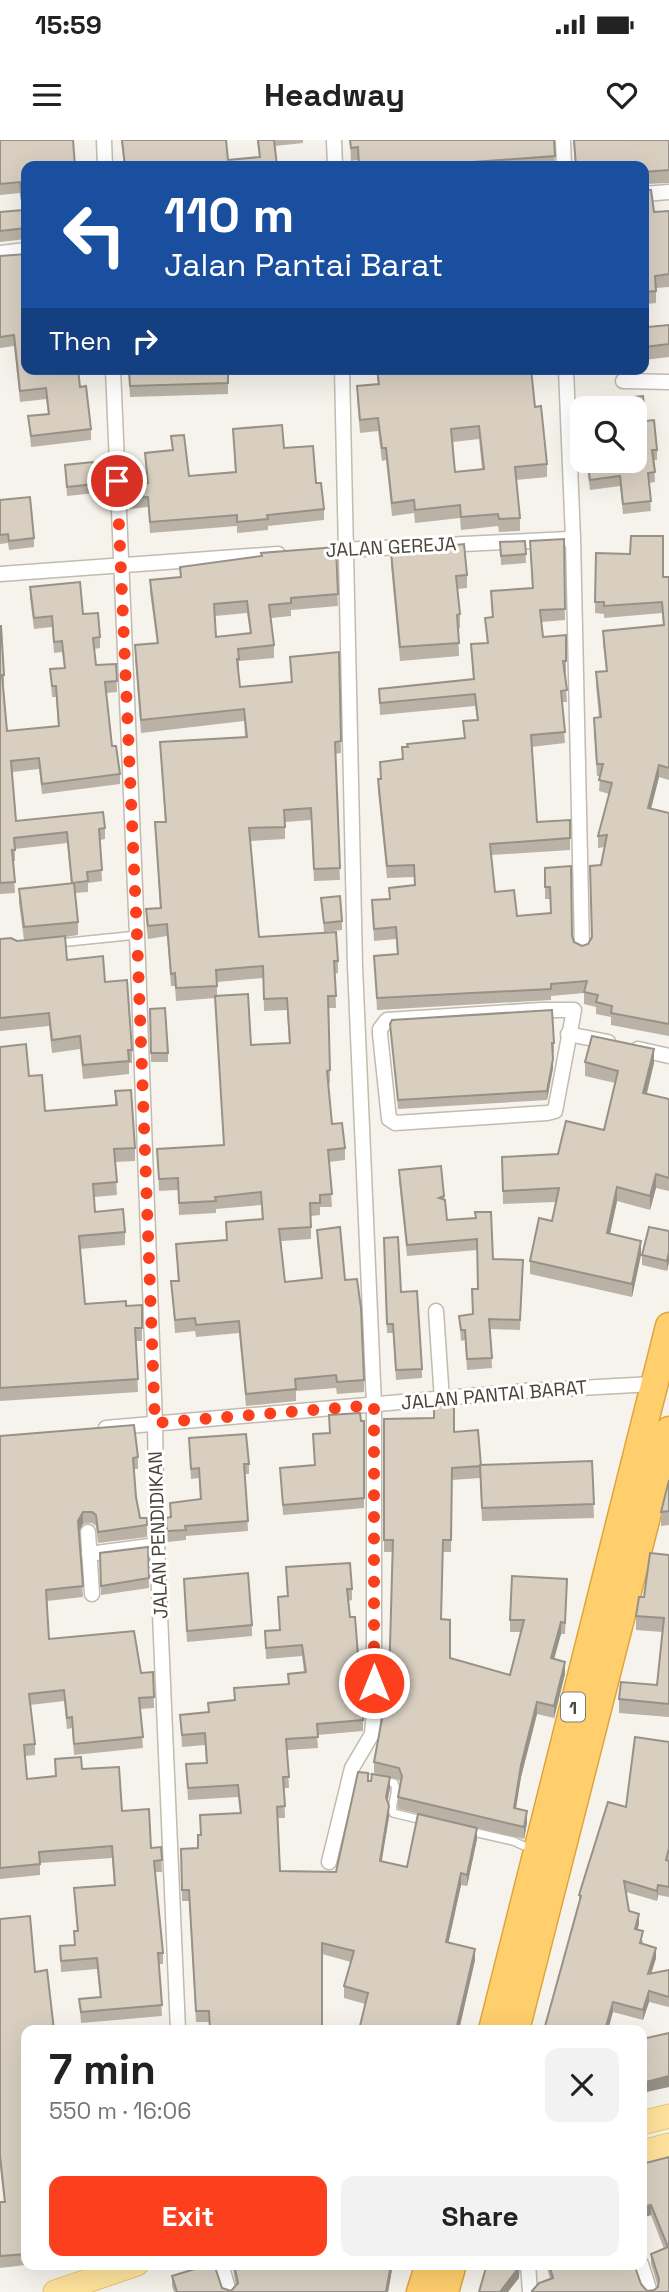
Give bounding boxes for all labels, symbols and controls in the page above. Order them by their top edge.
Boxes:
text: 15:59 [35,8,102,42]
text: Headway [264,75,405,115]
icon: menu [28,76,66,114]
icon: heart [603,76,641,114]
text: 110 m [164,184,294,246]
icon: left [49,189,140,280]
text: Jalan Pantai Barat [164,245,443,285]
icon: right [126,322,164,360]
text: Then [49,324,112,358]
map controls [570,396,647,473]
button: search [570,396,647,473]
pin [87,451,147,511]
icon: arrive [98,462,136,500]
street label: JALAN GEREJA [325,531,457,563]
street label: JALAN PANTAI BARAT [400,1374,588,1416]
street label: JALAN PENDIDIKAN [143,1451,173,1619]
position arrow [337,1646,411,1720]
road number: 1 [561,1692,585,1722]
text: 7 min [49,2043,156,2096]
button: close [545,2048,619,2122]
text: 550 m · 16:06 [49,2096,191,2126]
button: Exit [49,2176,327,2256]
button: Share [341,2176,619,2256]

